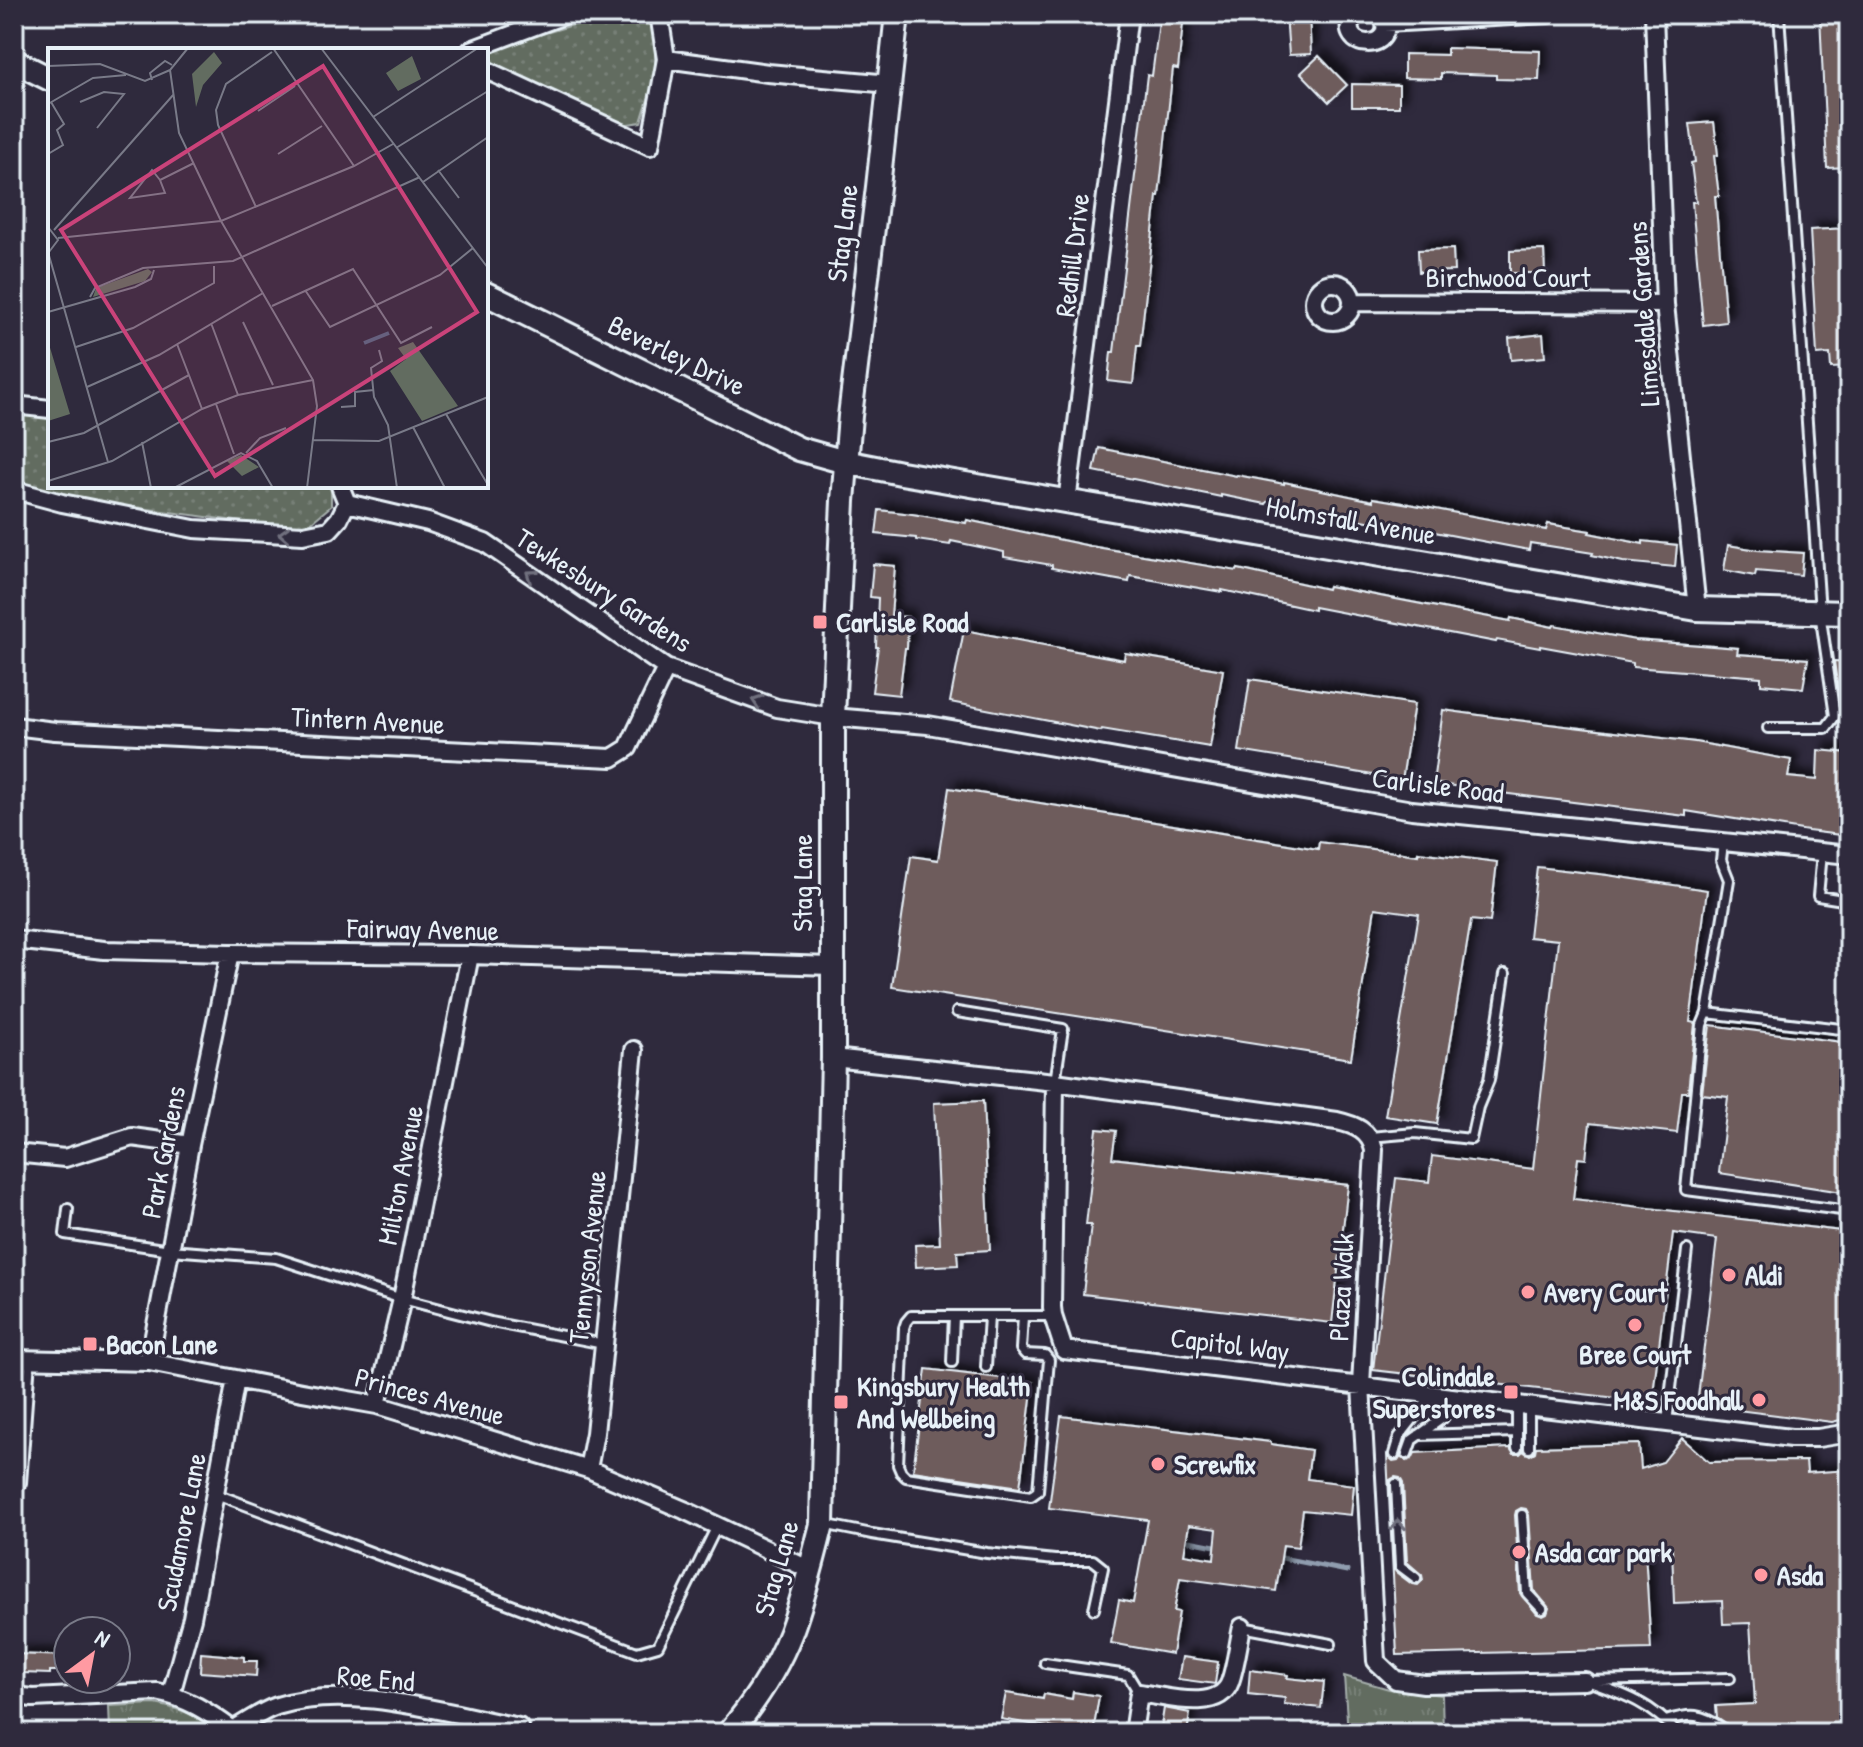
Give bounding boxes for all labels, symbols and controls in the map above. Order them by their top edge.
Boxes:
inset map [48,48,488,488]
street label: Stag Lane [817,182,867,284]
street label: Redhill Drive [1046,191,1098,319]
street label: Limesdale Gardens [1618,220,1668,408]
street label: Birchwood Court [1425,258,1591,296]
street label: Beverley Drive [602,305,752,405]
street label: Holmstall Avenue [1263,486,1439,554]
street label: Tewkesbury Gardens [508,519,700,661]
one-way arrow [277,526,290,543]
one-way arrow [526,570,540,585]
place label: Carlisle Road [836,603,969,641]
marker: Carlisle Road [811,613,829,631]
one-way arrow [751,694,765,710]
street label: Tintern Avenue [290,697,446,743]
street label: Carlisle Road [1370,758,1506,812]
street label: Stag Lane [783,834,821,932]
street label: Fairway Avenue [346,909,499,949]
street label: Park Gardens [132,1083,194,1221]
street label: Milton Avenue [368,1102,432,1248]
street label: Tennyson Avenue [559,1169,615,1345]
street label: Plaza Walk [1319,1231,1363,1342]
place label: Aldi [1745,1256,1783,1294]
marker: Aldi [1720,1266,1738,1284]
place label: Avery Court [1544,1273,1669,1312]
marker: Avery Court [1519,1283,1537,1301]
marker: Bree Court [1626,1316,1644,1334]
street label: Capitol Way [1168,1318,1292,1370]
place label: Bacon Lane [106,1325,218,1363]
marker: Bacon Lane [81,1335,99,1353]
place label: Bree Court [1579,1335,1692,1373]
place label: Colindale Superstores [1373,1357,1496,1428]
street label: Princes Avenue [351,1358,509,1434]
place label: Kingsbury Health And Wellbeing [857,1367,1030,1438]
place label: M&S Foodhall [1613,1381,1744,1419]
marker: Colindale Superstores [1502,1383,1520,1401]
marker: M&S Foodhall [1750,1391,1768,1409]
marker: Kingsbury Health And Wellbeing [832,1393,850,1411]
place label: Screwfix [1174,1445,1256,1483]
street label: Scudamore Lane [147,1449,215,1615]
marker: Screwfix [1149,1455,1167,1473]
street label: Stag Lane [744,1516,808,1620]
one-way arrow [1390,1518,1407,1531]
place label: Asda car park [1535,1533,1673,1572]
marker: Asda car park [1510,1543,1528,1561]
place label: Asda [1777,1556,1823,1594]
marker: Asda [1752,1566,1770,1584]
north arrow [52,1615,132,1695]
text: N [90,1622,116,1654]
street label: Roe End [336,1656,416,1700]

